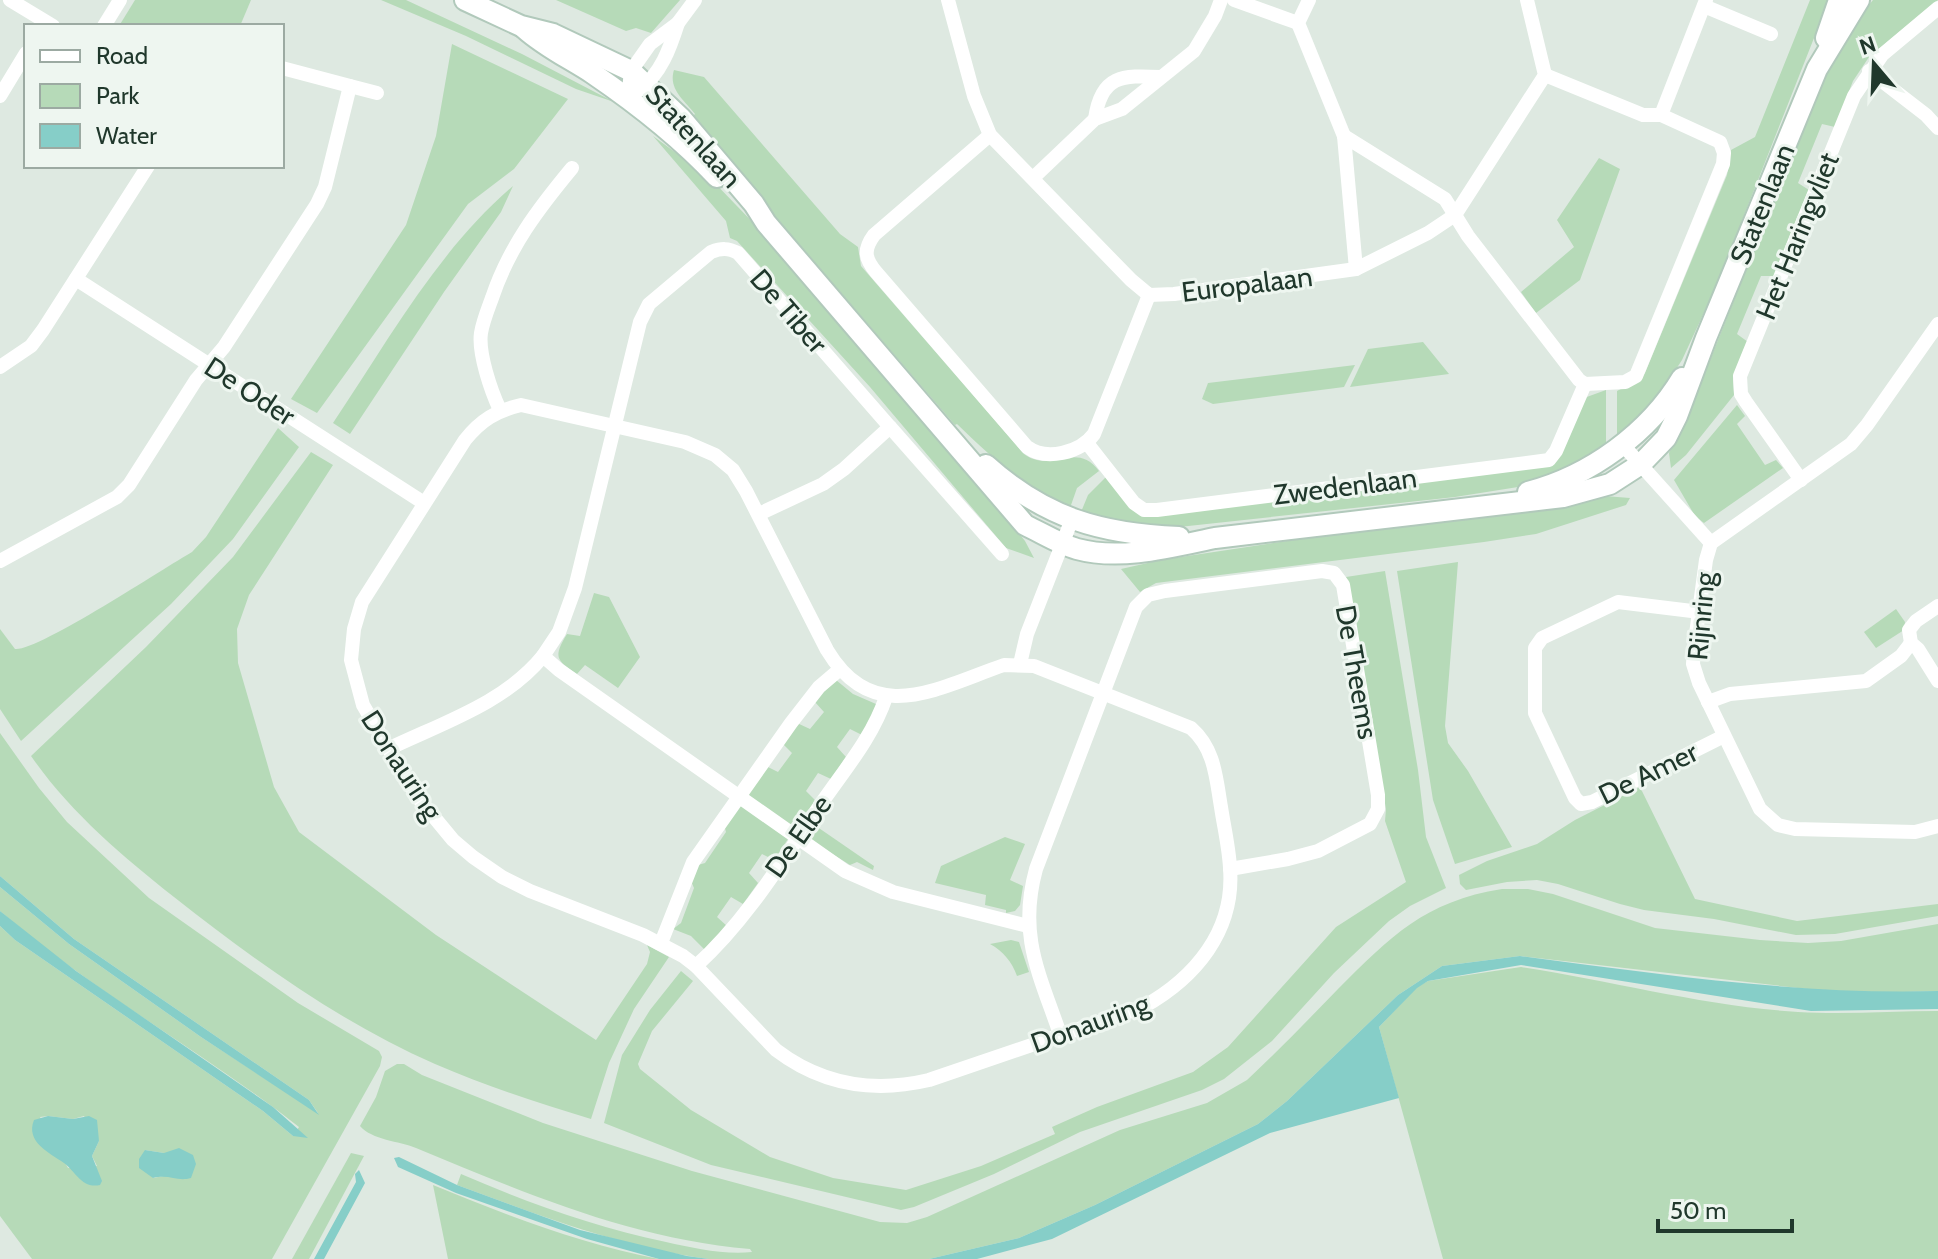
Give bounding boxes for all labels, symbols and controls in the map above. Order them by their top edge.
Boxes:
legend [24,24,284,168]
north arrow [1834,24,1914,104]
text: N [1856,30,1879,61]
text: Road [96,41,148,70]
street label: Statenlaan [639,77,749,195]
text: Park [96,81,139,110]
text: Water [96,121,157,150]
street label: Statenlaan [1722,139,1802,269]
street label: Het Haringvliet [1748,148,1846,324]
street label: Europalaan [1180,259,1314,309]
street label: De Tiber [743,262,835,360]
street label: De Oder [198,349,302,433]
street label: Zwedenlaan [1271,460,1419,512]
street label: Rijnring [1680,569,1722,662]
street label: De Theems [1328,602,1386,742]
street label: Donauring [354,704,451,827]
street label: De Amer [1593,734,1703,811]
street label: De Elbe [757,788,839,884]
street label: Donauring [1026,986,1155,1060]
scale bar [1658,1183,1792,1233]
text: 50 m [1670,1196,1726,1225]

